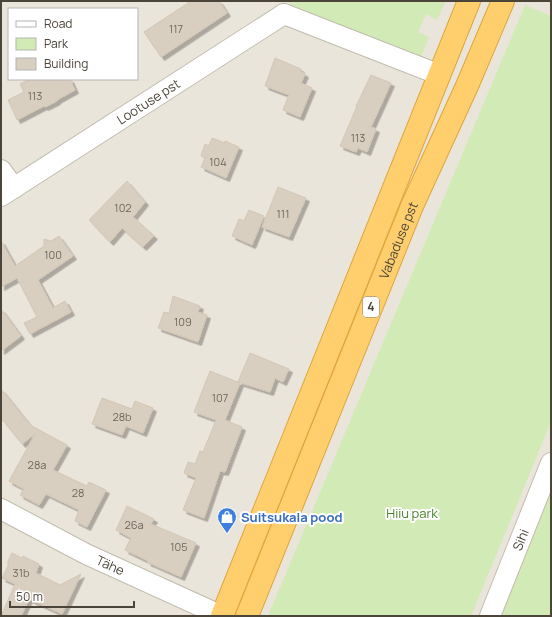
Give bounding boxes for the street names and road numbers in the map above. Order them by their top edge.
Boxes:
street label: Lootuse pst [113,74,183,128]
street label: Vabaduse pst [375,199,422,281]
road number: 4 [363,297,379,317]
street label: Sihi [508,526,533,553]
street label: Tähe [93,551,128,580]

